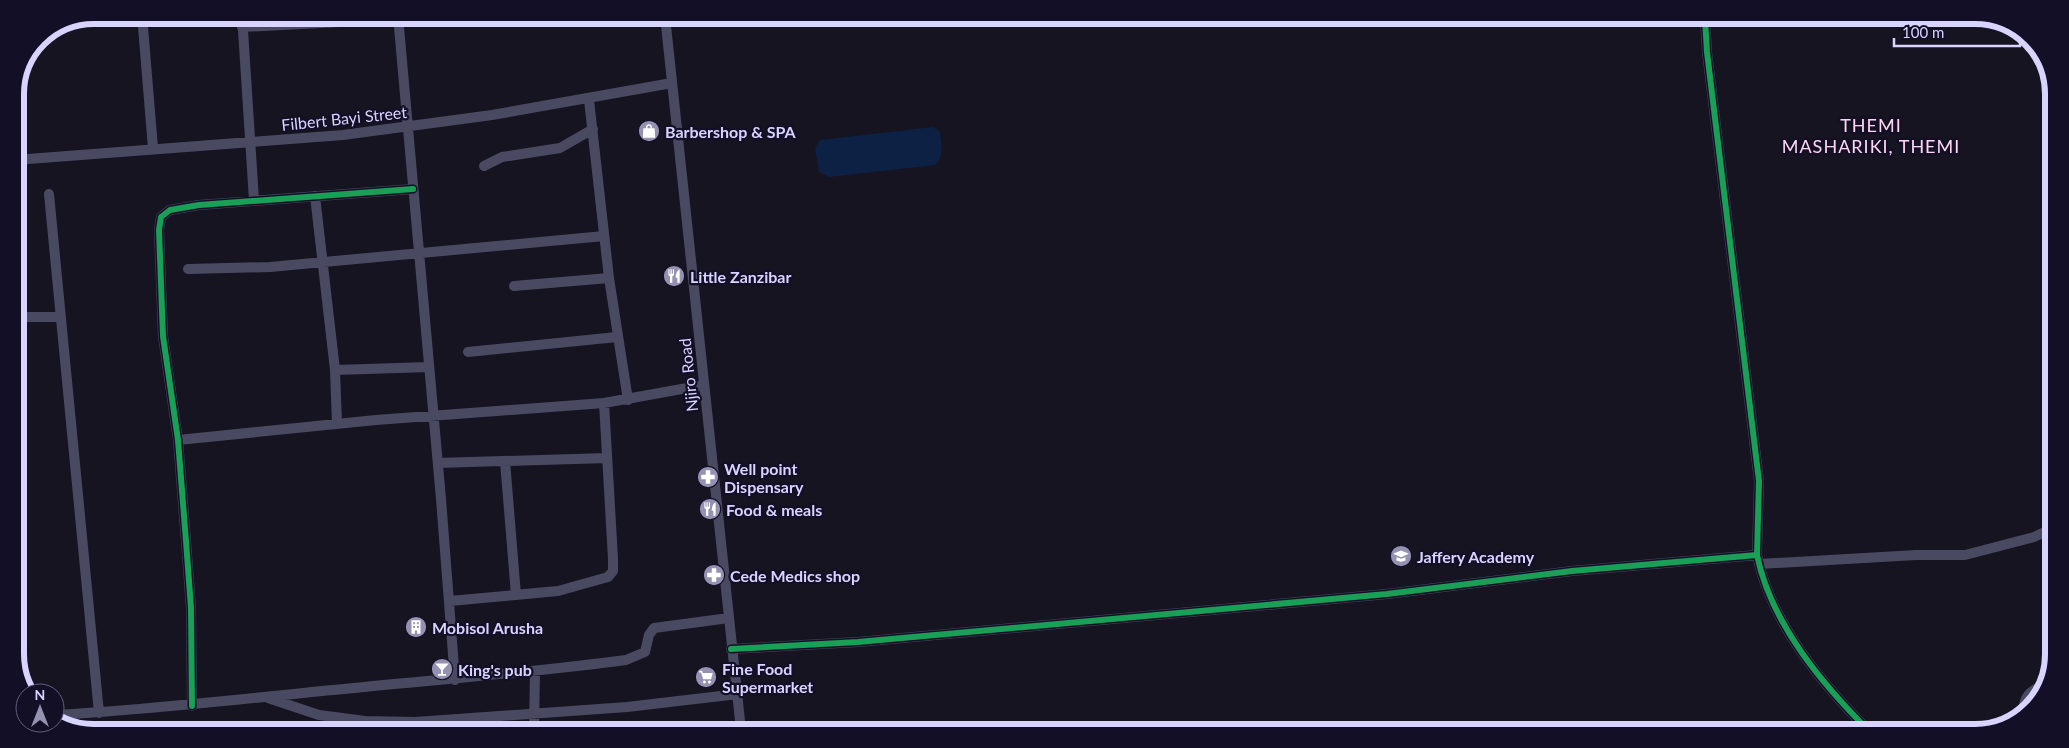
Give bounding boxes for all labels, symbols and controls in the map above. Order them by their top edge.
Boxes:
scale bar [1894,15,2020,47]
text: 100 m [1902,23,1944,41]
street label: Filbert Bayi Street [280,102,408,134]
district label: THEMI MASHARIKI, THEMI [1782,114,1960,157]
shop icon: Barbershop & SPA [637,119,661,143]
place label: Barbershop & SPA [665,122,797,141]
restaurant icon: Little Zanzibar [662,264,686,288]
place label: Little Zanzibar [690,267,791,286]
street label: Njiro Road [675,337,701,413]
place label: Well point Dispensary [724,459,804,496]
pharmacy icon: Well point Dispensary [696,465,720,489]
restaurant icon: Food & meals [698,497,722,521]
place label: Food & meals [726,500,822,519]
school or university icon: Jaffery Academy [1389,544,1413,568]
place label: Jaffery Academy [1417,547,1535,566]
pharmacy icon: Cede Medics shop [702,563,726,587]
place label: Cede Medics shop [730,566,860,585]
building icon: Mobisol Arusha [404,615,428,639]
place label: Mobisol Arusha [432,618,543,637]
bar icon: King's pub [430,657,454,681]
place label: Fine Food Supermarket [722,659,813,696]
place label: King's pub [458,660,532,679]
supermarket icon: Fine Food Supermarket [694,665,718,689]
north arrow [15,683,65,733]
text: N [35,686,45,703]

